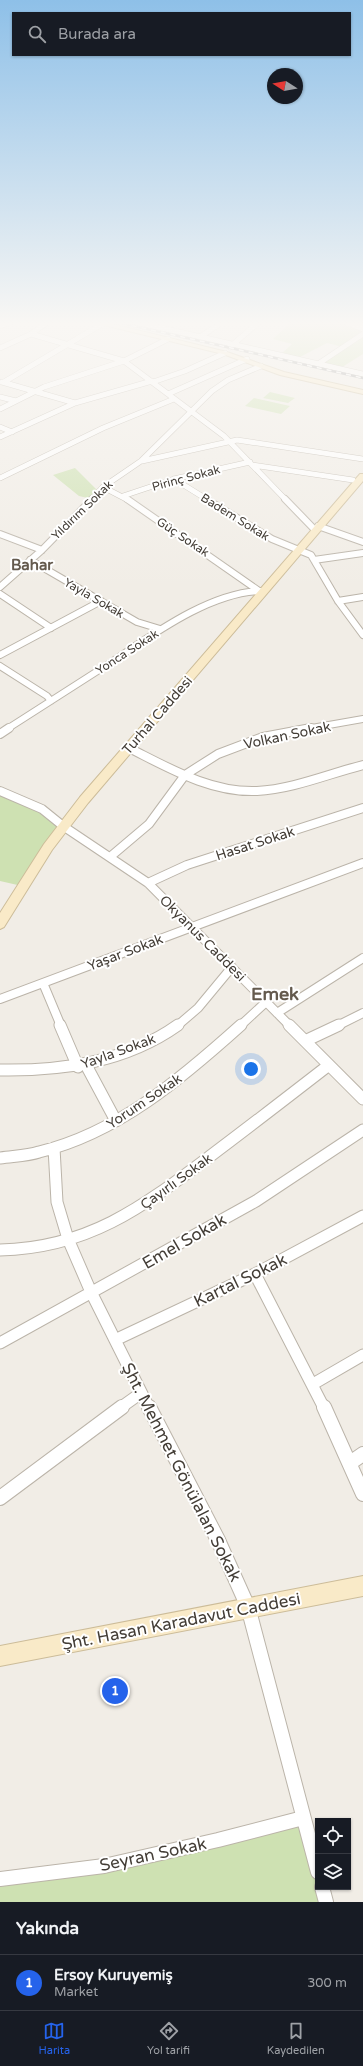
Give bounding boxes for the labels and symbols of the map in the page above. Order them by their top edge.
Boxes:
north arrow [267,68,303,104]
street label: Pirinç Sokak [150,462,222,494]
street label: Yıldırım Sokak [49,477,116,543]
street label: Badem Sokak [198,490,272,544]
street label: Güç Sokak [154,514,212,560]
district label: Bahar [11,556,53,574]
street label: Yayla Sokak [61,575,127,621]
street label: Yonca Sokak [93,626,161,677]
street label: Turhal Caddesi [119,673,196,758]
street label: Volkan Sokak [242,718,333,753]
street label: Hasat Sokak [214,823,297,864]
street label: Okyanus Caddesi [156,892,249,985]
street label: Yaşar Sokak [85,930,166,975]
district label: Emek [251,983,299,1005]
street label: Yayla Sokak [79,1030,158,1073]
your location [241,1059,261,1079]
street label: Yorum Sokak [103,1070,185,1133]
street label: Çayırlı Sokak [137,1149,216,1213]
street label: Emel Sokak [139,1209,230,1274]
street label: Kartal Sokak [190,1249,290,1312]
street label: Şht. Mehmet Gönülalan Sokak [117,1359,246,1585]
street label: Şht. Hasan Karadavut Caddesi [60,1588,302,1655]
pin: 1 [102,1676,128,1706]
street label: Seyran Sokak [98,1833,208,1876]

